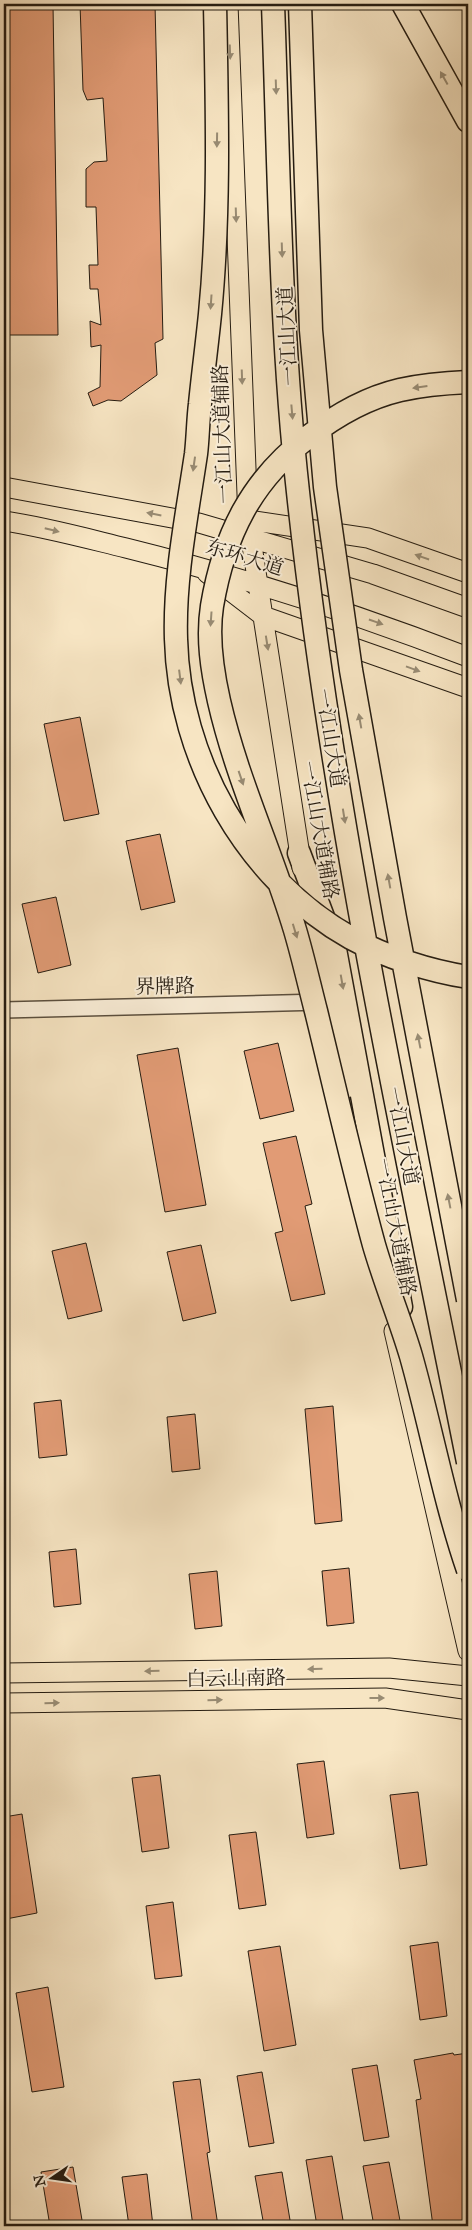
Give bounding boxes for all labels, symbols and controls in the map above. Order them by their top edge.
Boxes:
one-way arrow [226,45,234,61]
one-way arrow [440,72,449,85]
one-way arrow [273,80,281,96]
one-way arrow [213,132,221,148]
one-way arrow [232,207,240,223]
one-way arrow [279,242,287,258]
street label: 一江山大道 [272,285,302,387]
one-way arrow [207,295,215,311]
street label: 一江山大道辅路 [208,364,236,504]
one-way arrow [239,369,247,385]
one-way arrow [411,383,427,391]
one-way arrow [288,404,296,420]
one-way arrow [190,456,198,472]
one-way arrow [146,510,161,518]
one-way arrow [44,526,59,534]
street label: 东环大道 [203,534,287,580]
one-way arrow [414,553,429,561]
one-way arrow [206,612,214,628]
one-way arrow [369,618,384,626]
one-way arrow [263,636,271,652]
one-way arrow [406,665,421,673]
one-way arrow [176,670,184,686]
street label: 一江山大道 [311,687,351,789]
one-way arrow [356,713,364,729]
street label: 一江山大道辅路 [296,759,344,901]
one-way arrow [237,771,245,786]
one-way arrow [340,808,348,824]
one-way arrow [384,873,392,889]
one-way arrow [292,924,300,939]
street label: 界牌路 [135,973,195,999]
one-way arrow [338,974,346,990]
one-way arrow [414,1033,422,1049]
street label: 一江山大道 [382,1085,424,1187]
street label: 一江山大道辅路 [371,1156,421,1298]
one-way arrow [445,1192,453,1208]
street label: 白云山南路 [186,1665,286,1691]
one-way arrow [307,1665,323,1673]
one-way arrow [144,1667,160,1675]
one-way arrow [370,1694,386,1702]
one-way arrow [207,1696,223,1704]
one-way arrow [45,1699,61,1707]
north arrow [28,2152,78,2202]
text: N [30,2173,49,2189]

